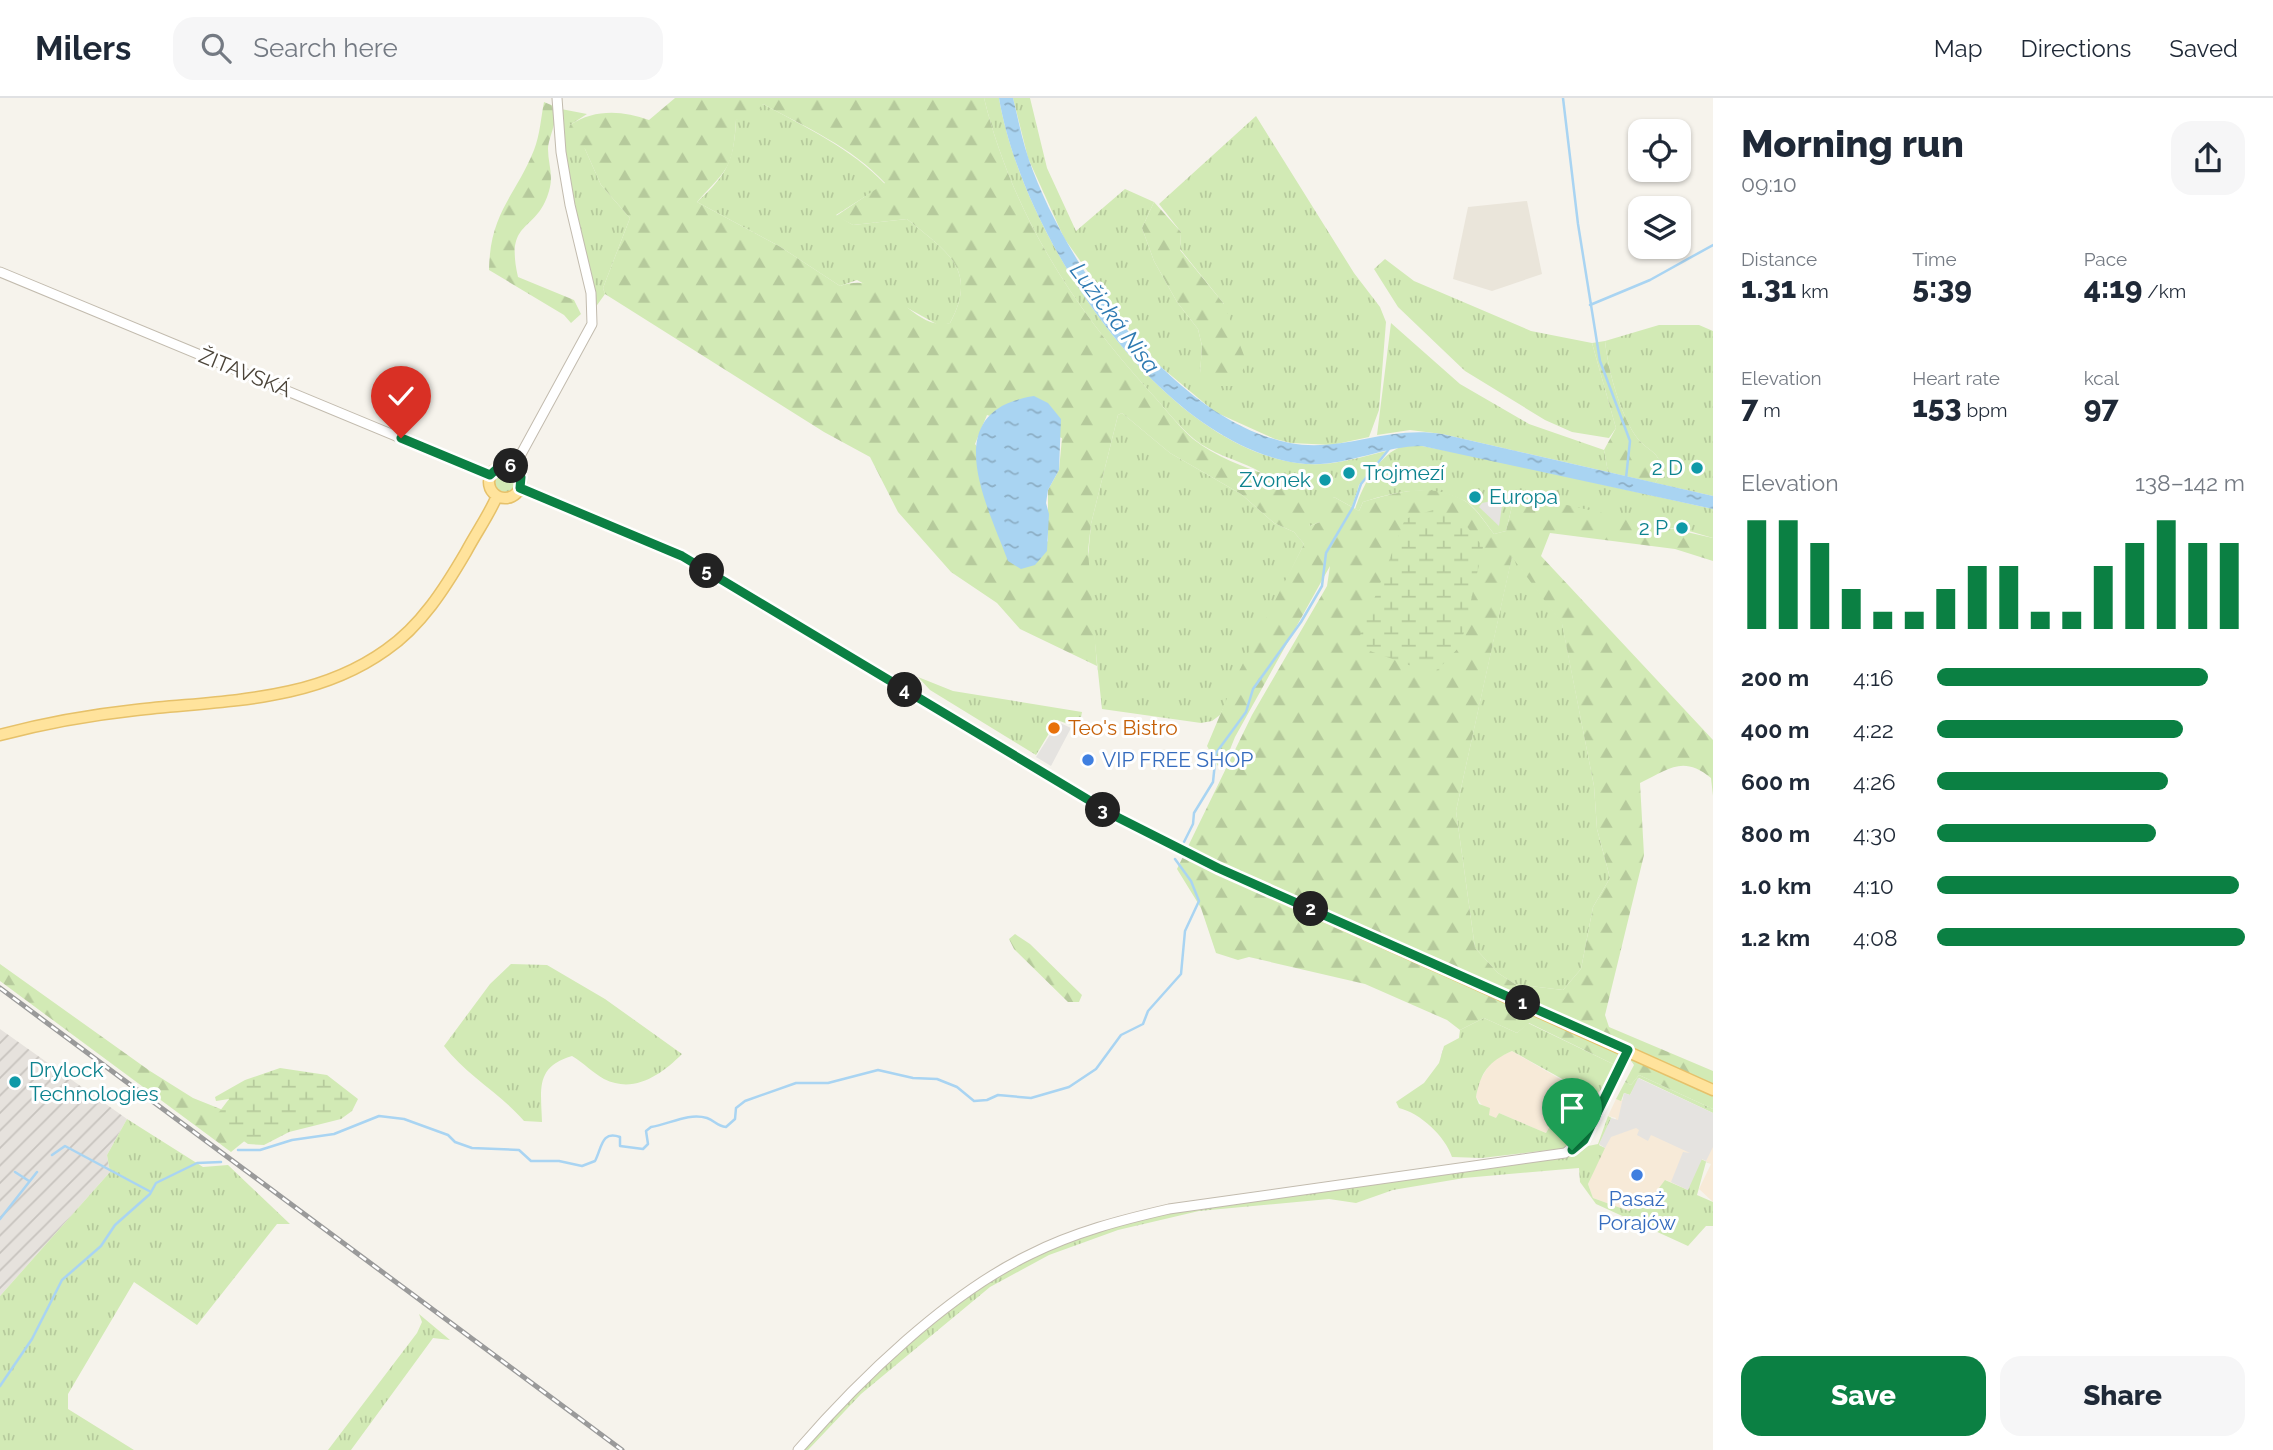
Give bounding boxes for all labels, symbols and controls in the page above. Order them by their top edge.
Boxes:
search box [173,17,663,80]
text: Milers [35,29,131,68]
icon: search [197,29,235,67]
text: Search here [253,33,398,63]
text: Map [1934,34,1983,63]
text: Directions [2021,34,2131,63]
text: Saved [2169,34,2238,63]
map controls [1628,119,1691,259]
button: locate [1628,119,1691,182]
text: Morning run [1741,121,1964,166]
button: share [2171,121,2245,195]
text: 09:10 [1741,170,1797,197]
button: layers [1628,196,1691,259]
text: Distance [1741,248,1817,270]
text: Time [1912,248,1957,270]
text: Pace [2084,248,2127,270]
water label: Lužická Nisa [1065,257,1166,379]
text: 1.31 [1741,270,1796,305]
text: 5:39 [1912,270,1972,305]
text: 4:19 [2084,270,2142,305]
text: km [1796,280,1829,302]
text: /km [2142,280,2186,302]
street label: ŽITAVSKÁ [195,343,295,402]
pin [371,366,431,438]
text: Elevation [1741,367,1822,389]
text: Heart rate [1912,367,2000,389]
text: kcal [2084,367,2119,389]
icon: check [382,377,420,415]
text: 7 [1741,389,1758,424]
text: 153 [1912,389,1962,424]
text: 97 [2084,389,2119,424]
text: m [1758,399,1781,421]
text: bpm [1962,399,2007,421]
pin: 6 [494,448,528,484]
text: 6 [505,454,516,476]
place label: 2 D [1652,455,1683,480]
place label: Trojmezí [1363,460,1445,485]
marker: 2 D [1689,460,1705,476]
marker: Trojmezí [1341,465,1357,481]
place label: Zvonek [1239,467,1311,492]
text: Elevation [1741,469,1839,496]
text: 138–142 m [2135,469,2245,496]
marker: Zvonek [1317,472,1333,488]
place label: Europa [1489,484,1558,509]
marker: Europa [1467,489,1483,505]
place label: 2 P [1639,515,1668,540]
marker: 2 P [1674,520,1690,536]
pin: 5 [690,554,724,588]
text: 5 [701,559,712,581]
text: 200 m [1741,664,1809,691]
text: 4:16 [1853,664,1894,691]
pin: 4 [888,672,922,708]
text: 4 [899,678,910,700]
place label: Teo's Bistro [1068,715,1178,740]
text: 400 m [1741,716,1809,743]
text: 4:22 [1853,716,1894,743]
marker: Teo's Bistro [1046,720,1062,736]
place label: VIP FREE SHOP [1102,747,1253,772]
marker: VIP FREE SHOP [1080,752,1096,768]
text: 600 m [1741,768,1810,795]
text: 4:26 [1853,768,1896,795]
pin: 3 [1086,792,1120,828]
text: 3 [1097,798,1108,820]
text: 800 m [1741,820,1810,847]
text: 4:30 [1853,820,1896,847]
text: 1.0 km [1741,872,1811,899]
text: 4:10 [1853,872,1894,899]
pin: 2 [1294,892,1328,926]
text: 2 [1305,897,1316,919]
text: 1.2 km [1741,924,1810,951]
text: 4:08 [1853,924,1898,951]
pin: 1 [1506,986,1540,1020]
text: 1 [1518,991,1527,1013]
place label: Drylock Technologies [29,1057,159,1106]
marker: Drylock Technologies [7,1074,23,1090]
pin [1542,1078,1602,1150]
icon: arrive [1553,1089,1591,1127]
marker: Pasaż Porajów [1629,1167,1645,1183]
place label: Pasaż Porajów [1598,1186,1676,1235]
button: Save [1741,1356,1986,1436]
button: Share [2000,1356,2245,1436]

